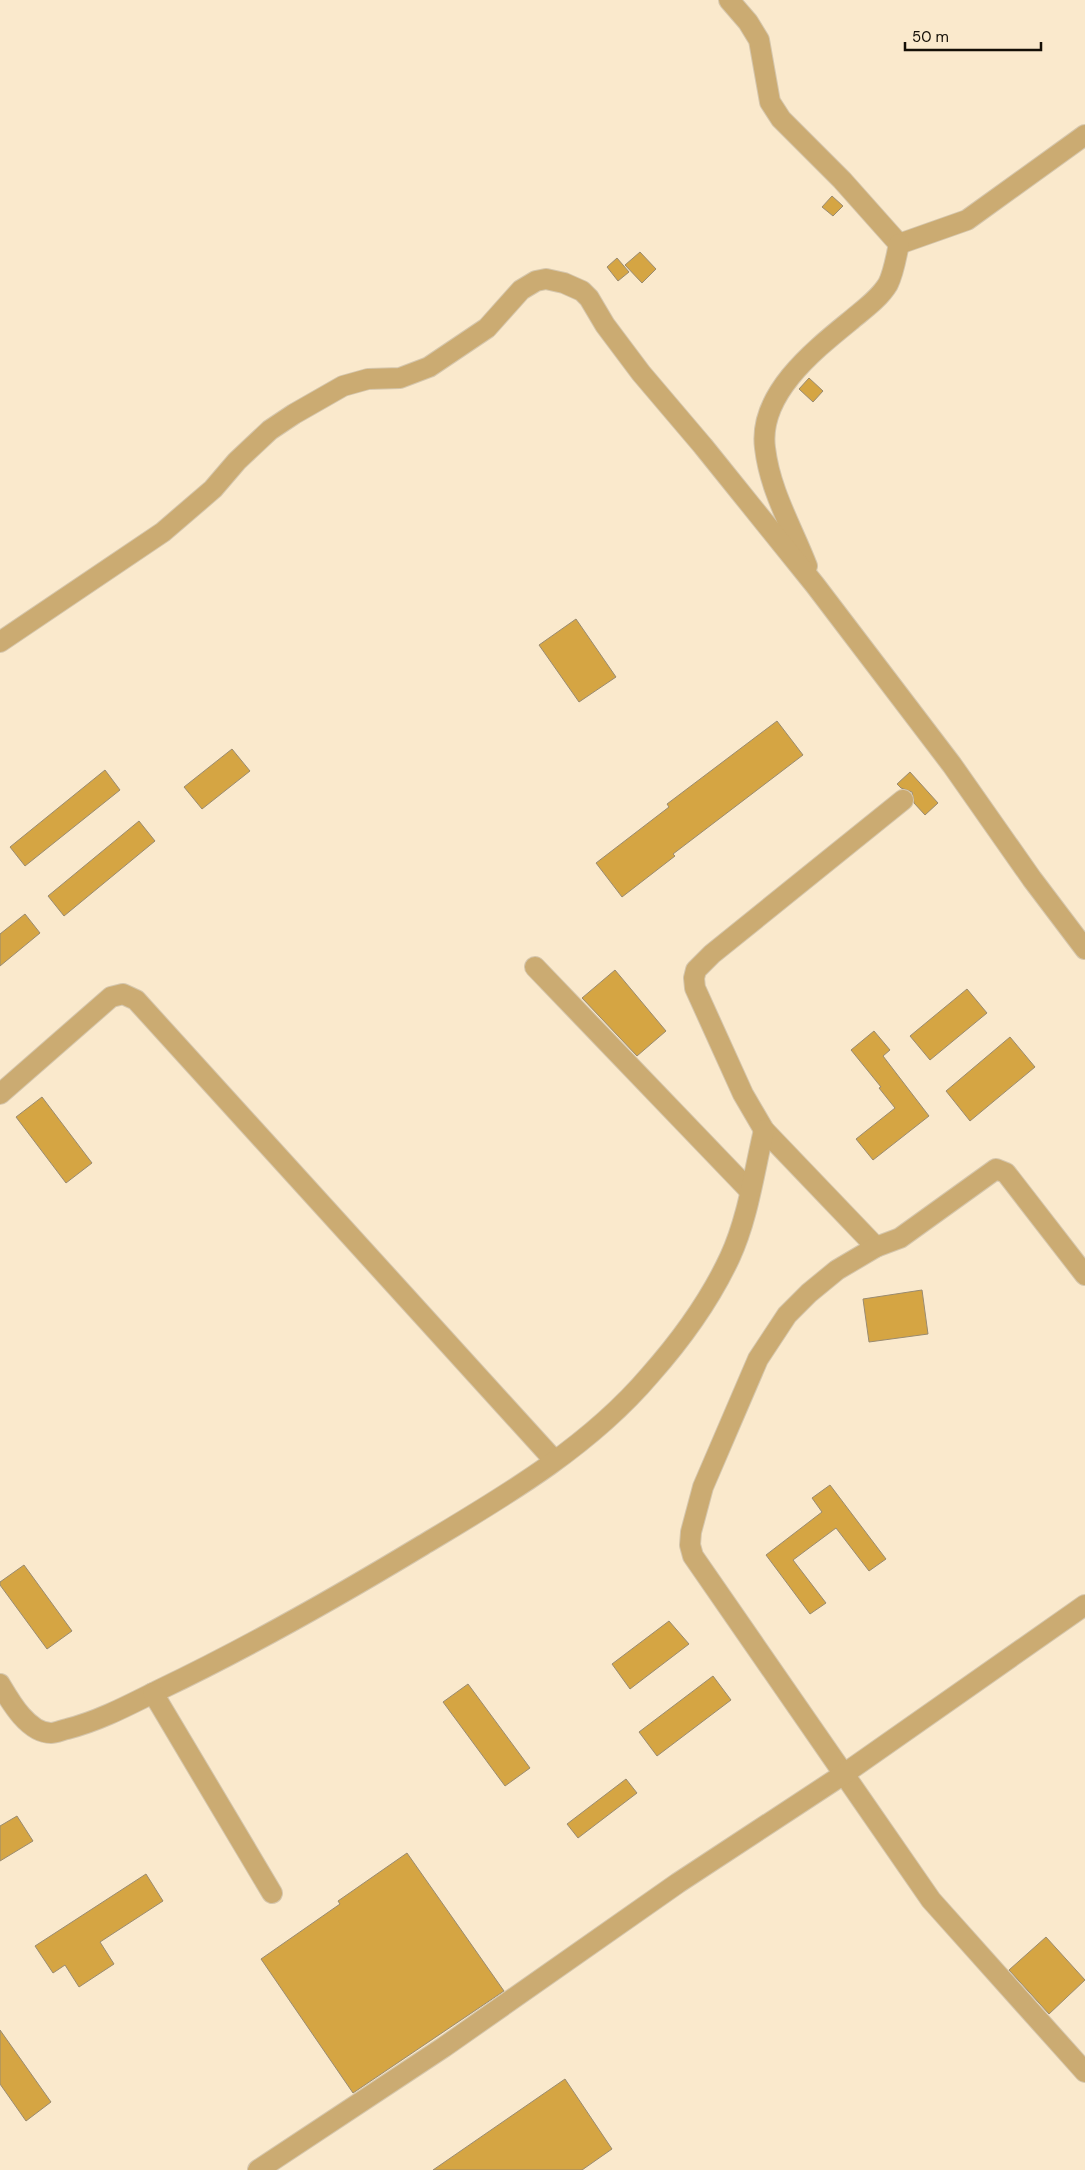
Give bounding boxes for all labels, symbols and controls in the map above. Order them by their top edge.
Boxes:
scale bar [905,20,1041,52]
text: 50 m [912,27,949,47]

